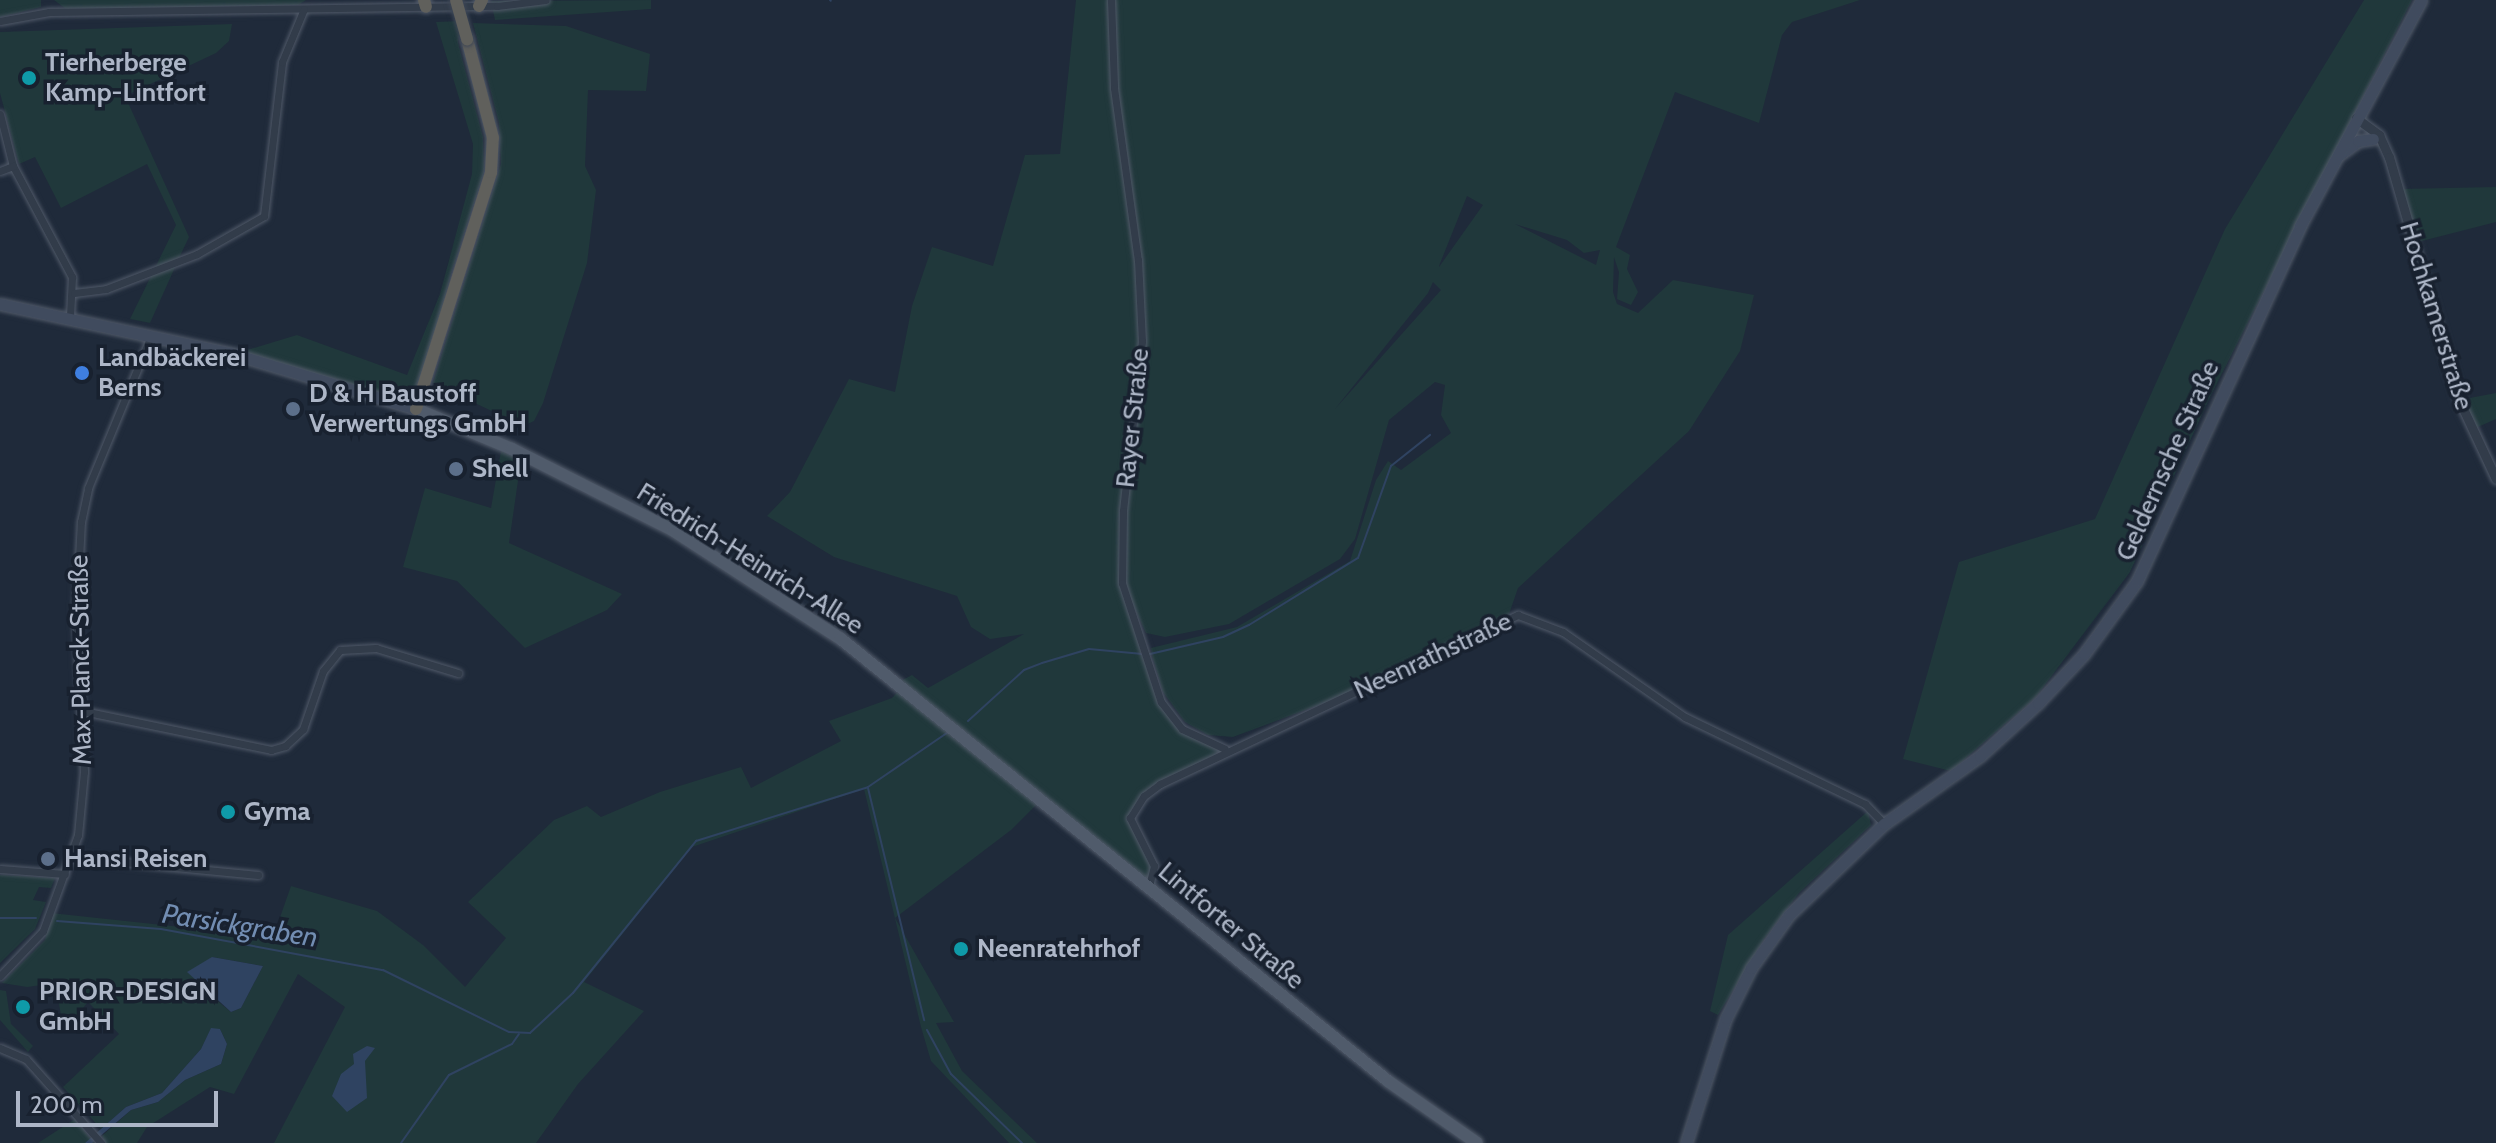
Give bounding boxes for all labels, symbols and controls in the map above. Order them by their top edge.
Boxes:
place label: Tierherberge Kamp-Lintfort [45,47,206,108]
marker: Tierherberge Kamp-Lintfort [20,69,38,87]
street label: Hochkamerstraße [2393,218,2479,414]
place label: Landbäckerei Berns [98,342,246,404]
street label: Rayer Straße [1110,347,1156,489]
street label: Geldernsche Straße [2110,356,2226,566]
marker: Landbäckerei Berns [73,364,91,382]
place label: D & H Baustoff Verwertungs GmbH [309,378,527,440]
marker: D & H Baustoff Verwertungs GmbH [284,400,302,418]
place label: Shell [472,453,528,485]
marker: Shell [447,460,465,478]
street label: Friedrich-Heinrich-Allee [631,477,869,641]
street label: Max-Planck-Straße [64,555,98,765]
street label: Neenrathstraße [1349,606,1517,706]
place label: Gyma [244,796,310,828]
marker: Gyma [219,803,237,821]
place label: Hansi Reisen [64,843,207,875]
marker: Hansi Reisen [39,850,57,868]
street label: Lintforter Straße [1152,856,1310,996]
water label: Parsickgraben [160,896,320,954]
place label: Neenratehrhof [977,933,1140,965]
marker: Neenratehrhof [952,940,970,958]
place label: PRIOR-DESIGN GmbH [39,976,217,1038]
marker: PRIOR-DESIGN GmbH [14,998,32,1016]
scale bar [20,1075,222,1125]
text: 200 m [30,1090,103,1119]

